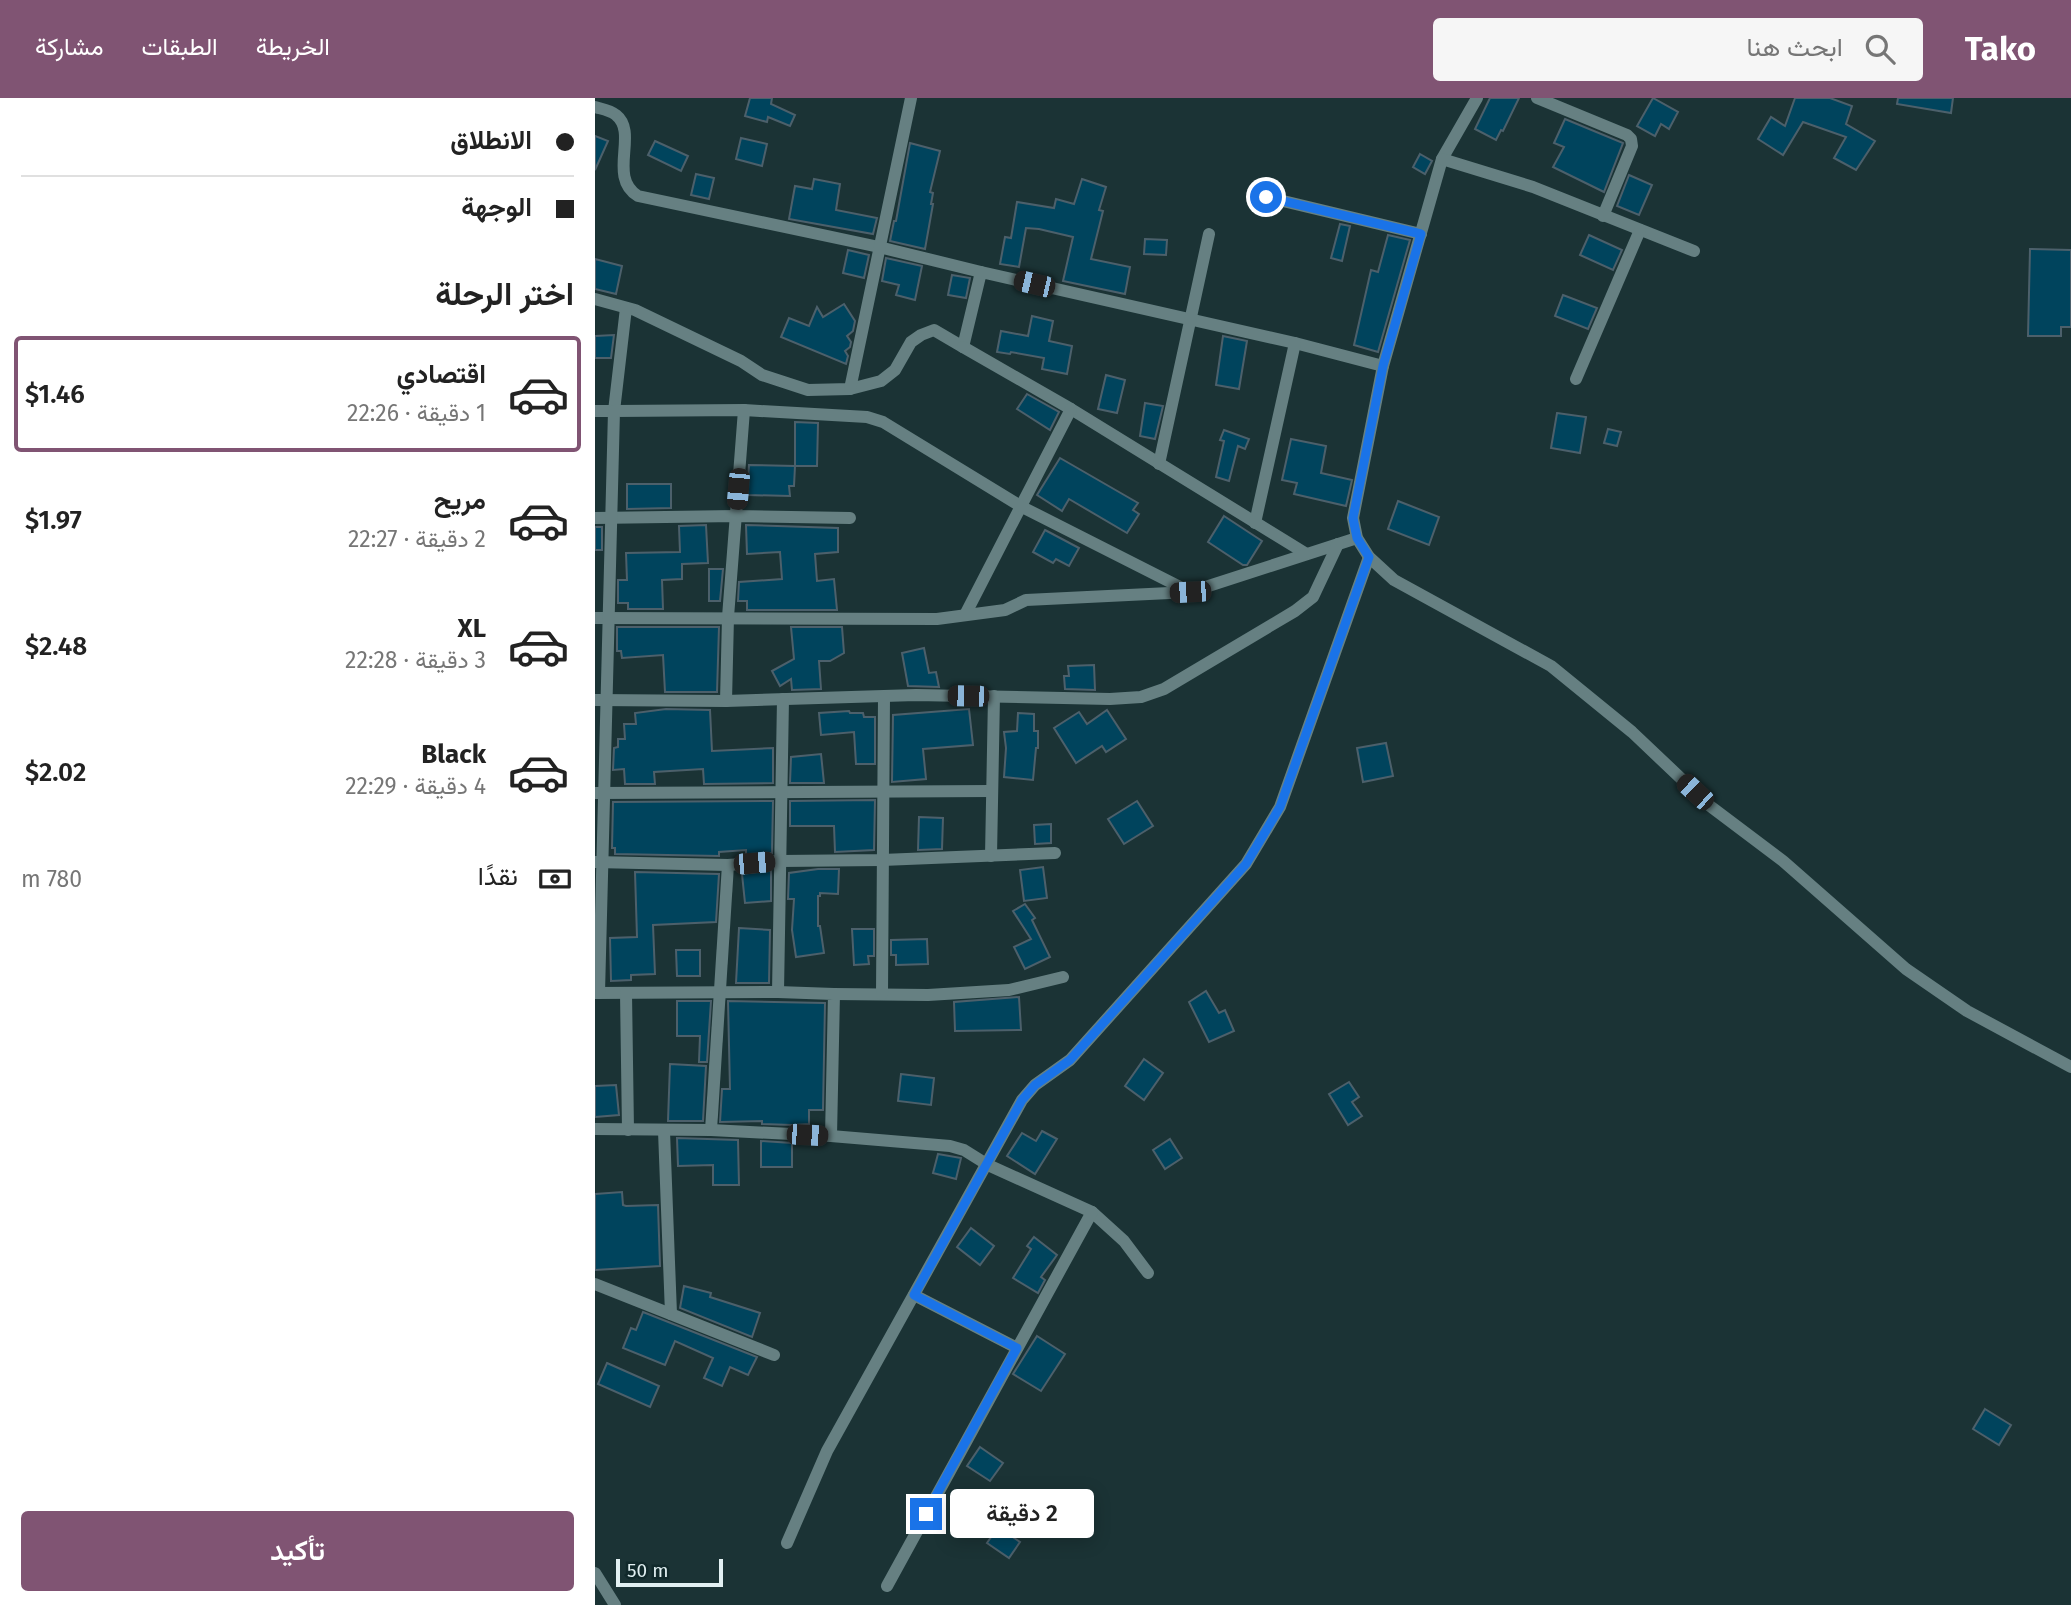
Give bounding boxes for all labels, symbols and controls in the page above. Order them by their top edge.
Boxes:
search box [1433,18,1923,81]
text: Tako [1965,29,2036,69]
icon: search [1861,30,1899,68]
text: ابحث هنا [1747,32,1843,63]
text: مشاركة [35,33,103,61]
text: الطبقات [141,33,218,61]
text: الخريطة [256,33,330,61]
text: الانطلاق [450,125,532,156]
route start [1250,181,1282,213]
text: الوجهة [461,192,532,223]
car [1012,269,1057,299]
text: اختر الرحلة [435,275,574,313]
text: اقتصادي [397,359,486,390]
icon: car [507,363,570,426]
text: $1.46 [25,379,85,410]
text: 1 دقيقة · 22:26 [347,399,486,427]
car [726,467,751,511]
text: مريح [434,485,486,516]
icon: car [507,489,570,552]
text: $1.97 [25,505,82,536]
text: 2 دقيقة · 22:27 [348,525,486,553]
car [1169,580,1212,604]
text: XL [458,613,486,644]
icon: car [507,615,570,678]
text: $2.48 [25,631,87,662]
text: 3 دقيقة · 22:28 [345,646,486,674]
car [947,685,990,707]
text: Black [421,739,486,770]
icon: car [507,741,570,804]
text: $2.02 [25,757,86,788]
car [1673,770,1718,814]
text: 4 دقيقة · 22:29 [345,772,486,800]
car [733,851,776,875]
icon: cash [536,860,574,898]
text: نقدًا [478,861,518,892]
text: 780 m [21,865,82,893]
car [786,1123,829,1147]
callout: 2 دقيقة [951,1490,1094,1538]
route end [910,1498,942,1530]
text: 2 دقيقة [986,1499,1058,1527]
button: تأكيد [21,1511,574,1591]
scale bar [616,1556,723,1588]
text: 50 m [627,1559,668,1582]

